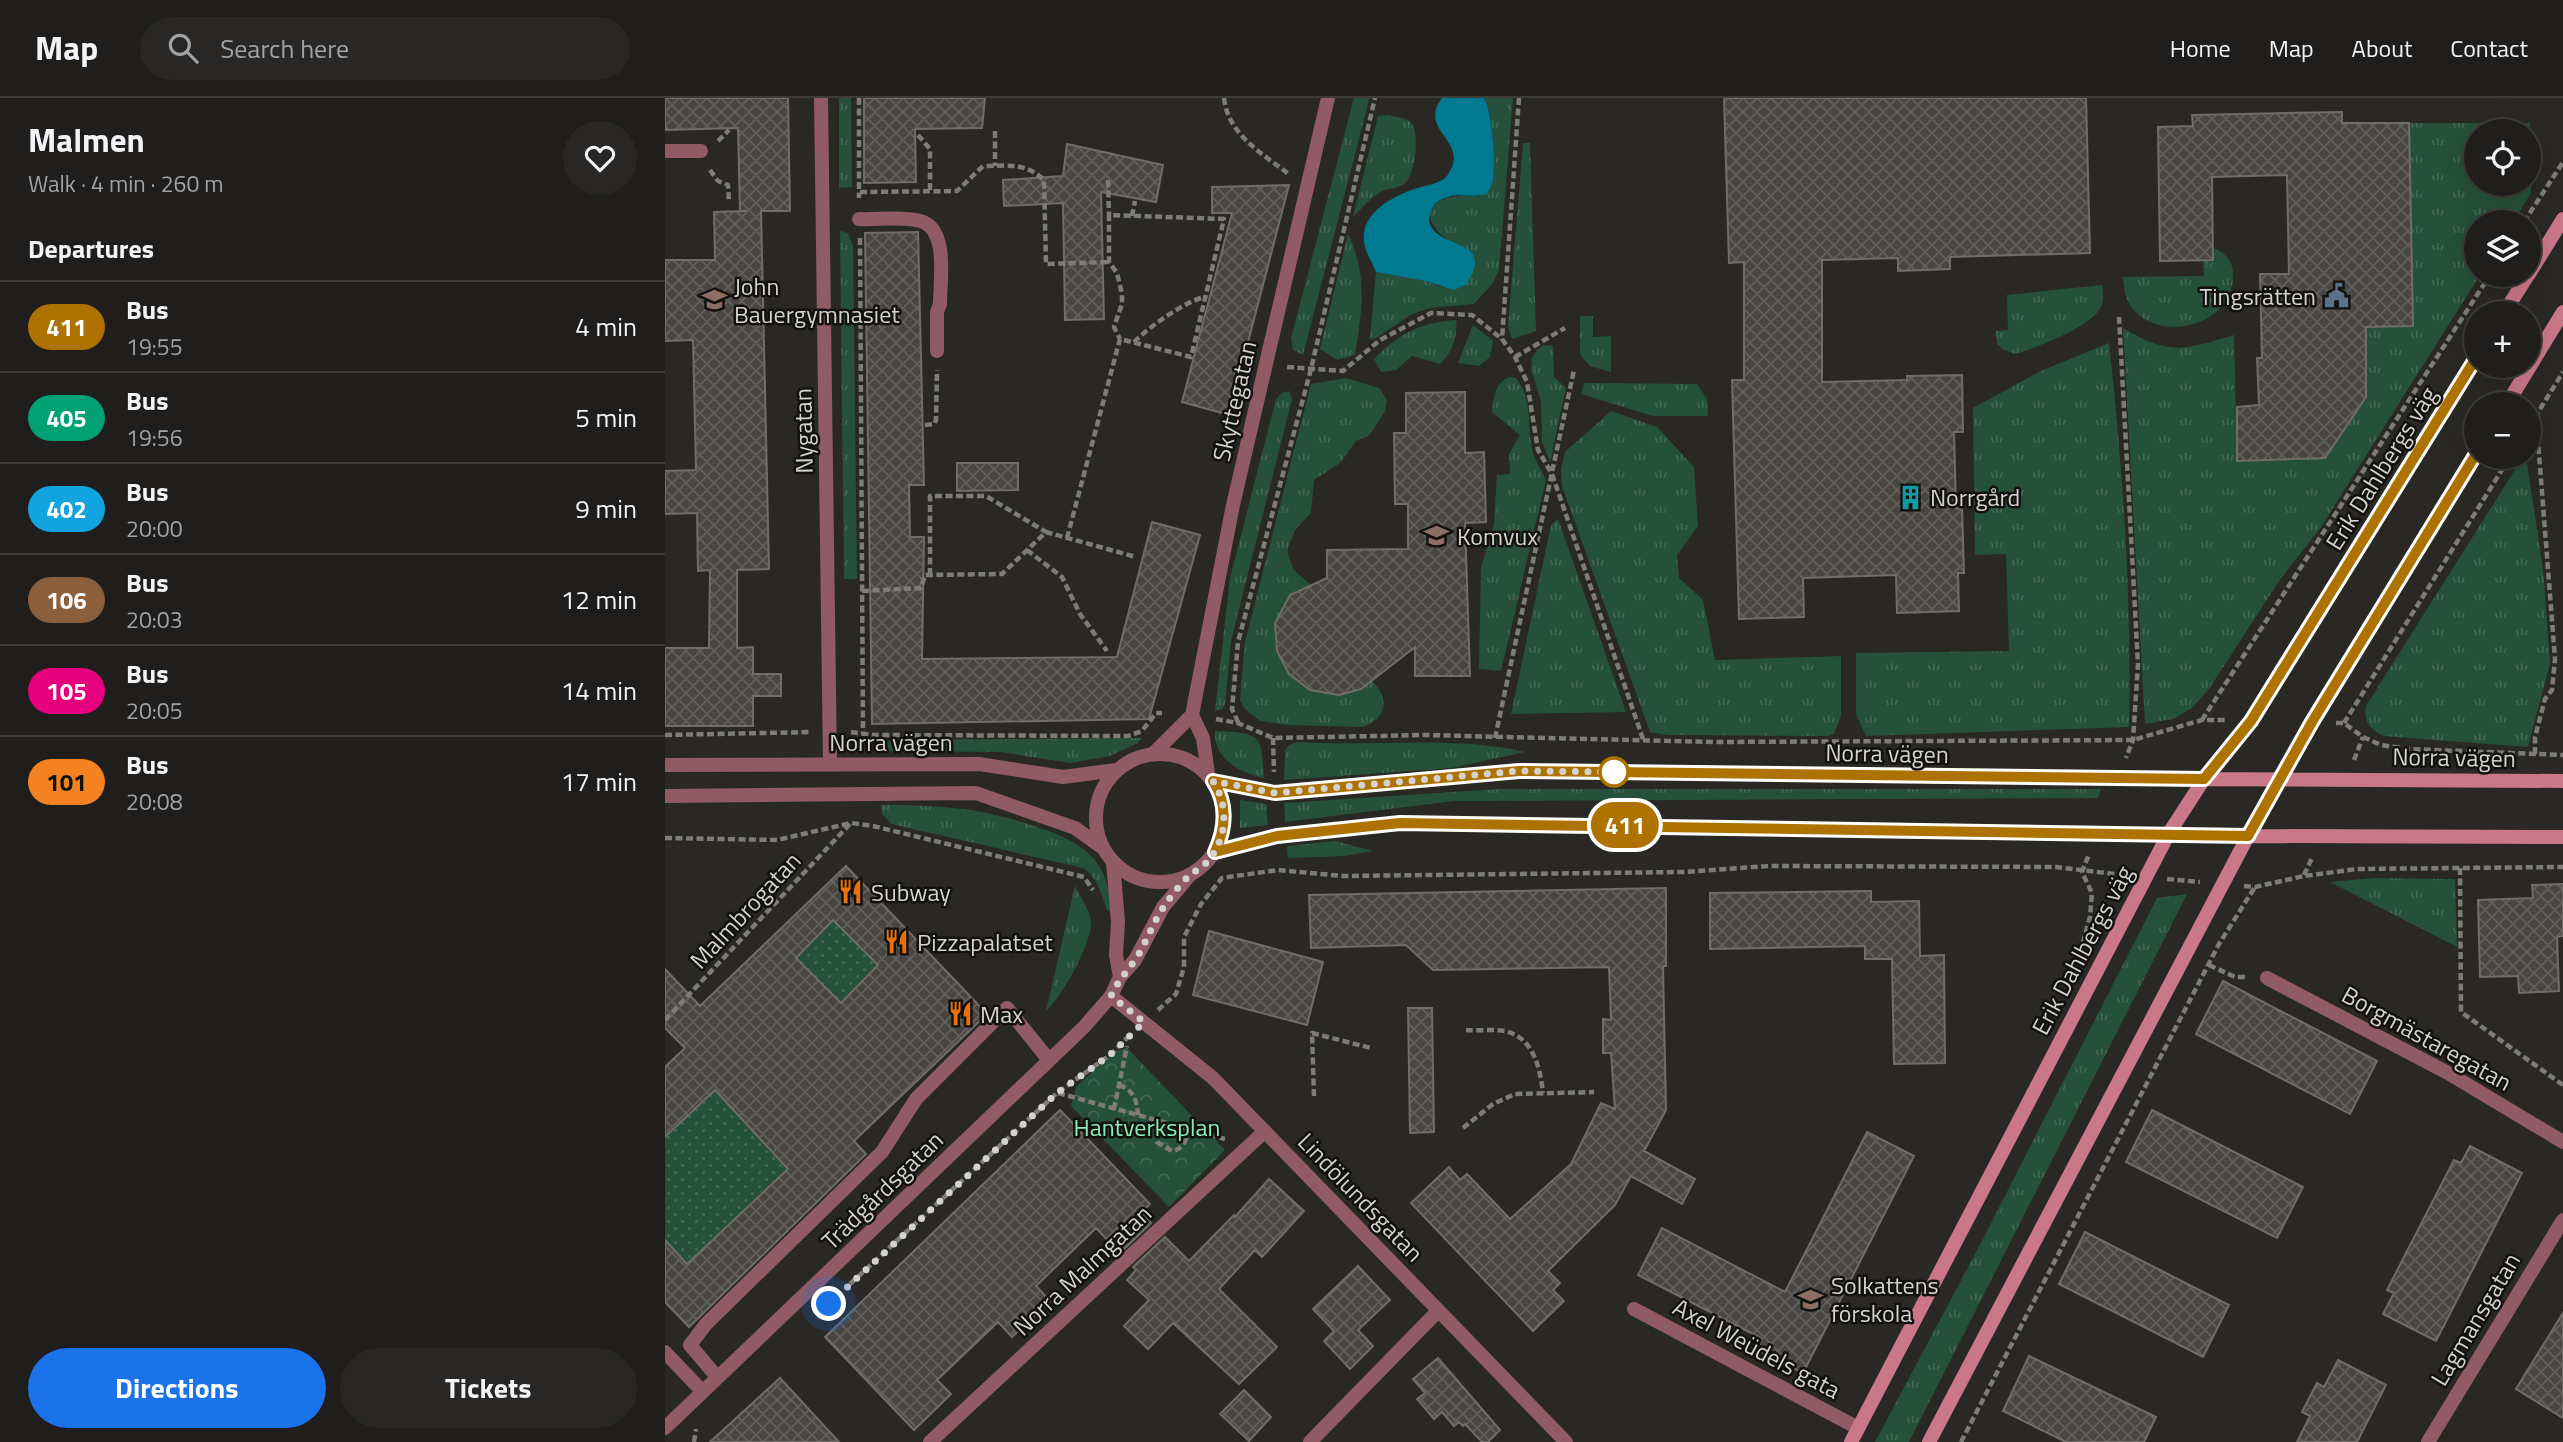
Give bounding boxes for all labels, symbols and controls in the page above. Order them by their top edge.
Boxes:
search box [140,17,630,80]
text: Map [35,23,98,73]
icon: search [164,29,202,67]
text: Search here [220,29,349,68]
text: Home [2170,30,2231,66]
text: Map [2269,30,2314,66]
text: About [2352,30,2412,66]
text: Contact [2450,30,2528,66]
text: Malmen [28,115,145,165]
map controls [2464,119,2541,469]
button: locate [2464,119,2541,196]
button: heart [563,121,637,195]
text: Walk · 4 min · 260 m [28,166,224,201]
button: layers [2464,210,2541,287]
text: Departures [28,229,154,268]
place label: John Bauergymnasiet [734,268,900,332]
place label: Tingsrätten [2200,278,2316,314]
public building icon: Tingsrätten [2322,282,2350,310]
school or university icon: John Bauergymnasiet [700,286,728,314]
text: Bus [126,290,168,329]
button: + [2464,301,2541,378]
text: 4 min [575,307,637,346]
text: 411 [46,309,87,345]
text: 19:55 [126,329,183,364]
street label: Skyttegatan [1203,337,1265,465]
street label: Erik Dahlbergs väg [2316,379,2446,557]
text: Bus [126,381,168,420]
street label: Nygatan [784,388,822,474]
button: − [2464,392,2541,469]
text: 5 min [575,398,637,437]
text: 405 [46,400,87,436]
text: 19:56 [126,420,183,455]
text: Bus [126,472,168,511]
place label: Norrgård [1930,479,2020,515]
building icon: Norrgård [1896,483,1924,511]
text: 9 min [575,489,637,528]
text: 402 [46,491,87,527]
text: 20:00 [126,511,183,546]
place label: Komvux [1457,518,1538,554]
school or university icon: Komvux [1423,522,1451,550]
text: Bus [126,563,168,602]
text: 12 min [561,580,637,619]
text: 106 [46,582,87,618]
text: 20:03 [126,602,183,637]
text: Bus [126,654,168,693]
text: 14 min [561,671,637,710]
text: 105 [46,673,87,709]
text: 20:05 [126,693,183,728]
street label: Norra vägen [829,724,953,760]
street label: Norra vägen [1825,734,1949,772]
street label: Norra vägen [2392,738,2516,776]
text: Bus [126,745,168,784]
unlabelled marker [1599,757,1629,787]
text: 17 min [561,762,637,801]
text: 101 [46,764,87,800]
text: 20:08 [126,784,183,819]
line badge: 411 [1585,802,1665,848]
text: 411 [1605,807,1645,843]
street label: Malmbrogatan [681,843,809,977]
street label: Erik Dahlbergs väg [2022,859,2142,1041]
place label: Subway [871,874,951,910]
restaurant icon: Subway [837,878,865,906]
place label: Pizzapalatset [917,924,1053,960]
restaurant icon: Pizzapalatset [883,928,911,956]
street label: Borgmästaregatan [2335,976,2519,1100]
place label: Max [980,996,1023,1032]
restaurant icon: Max [946,1000,974,1028]
park label: Hantverksplan [1074,1109,1220,1145]
street label: Trädgårdsgatan [813,1122,951,1258]
street label: Lindölundsgatan [1290,1124,1432,1270]
street label: Norra Malmgatan [1005,1196,1159,1344]
street label: Lagmansgatan [2421,1246,2529,1392]
place label: Solkattens förskola [1831,1267,1939,1331]
school or university icon: Solkattens förskola [1797,1285,1825,1313]
your location [811,1286,846,1321]
street label: Axel Weüdels gata [1667,1289,1847,1407]
button: Directions [28,1348,326,1428]
button: Tickets [340,1348,637,1428]

